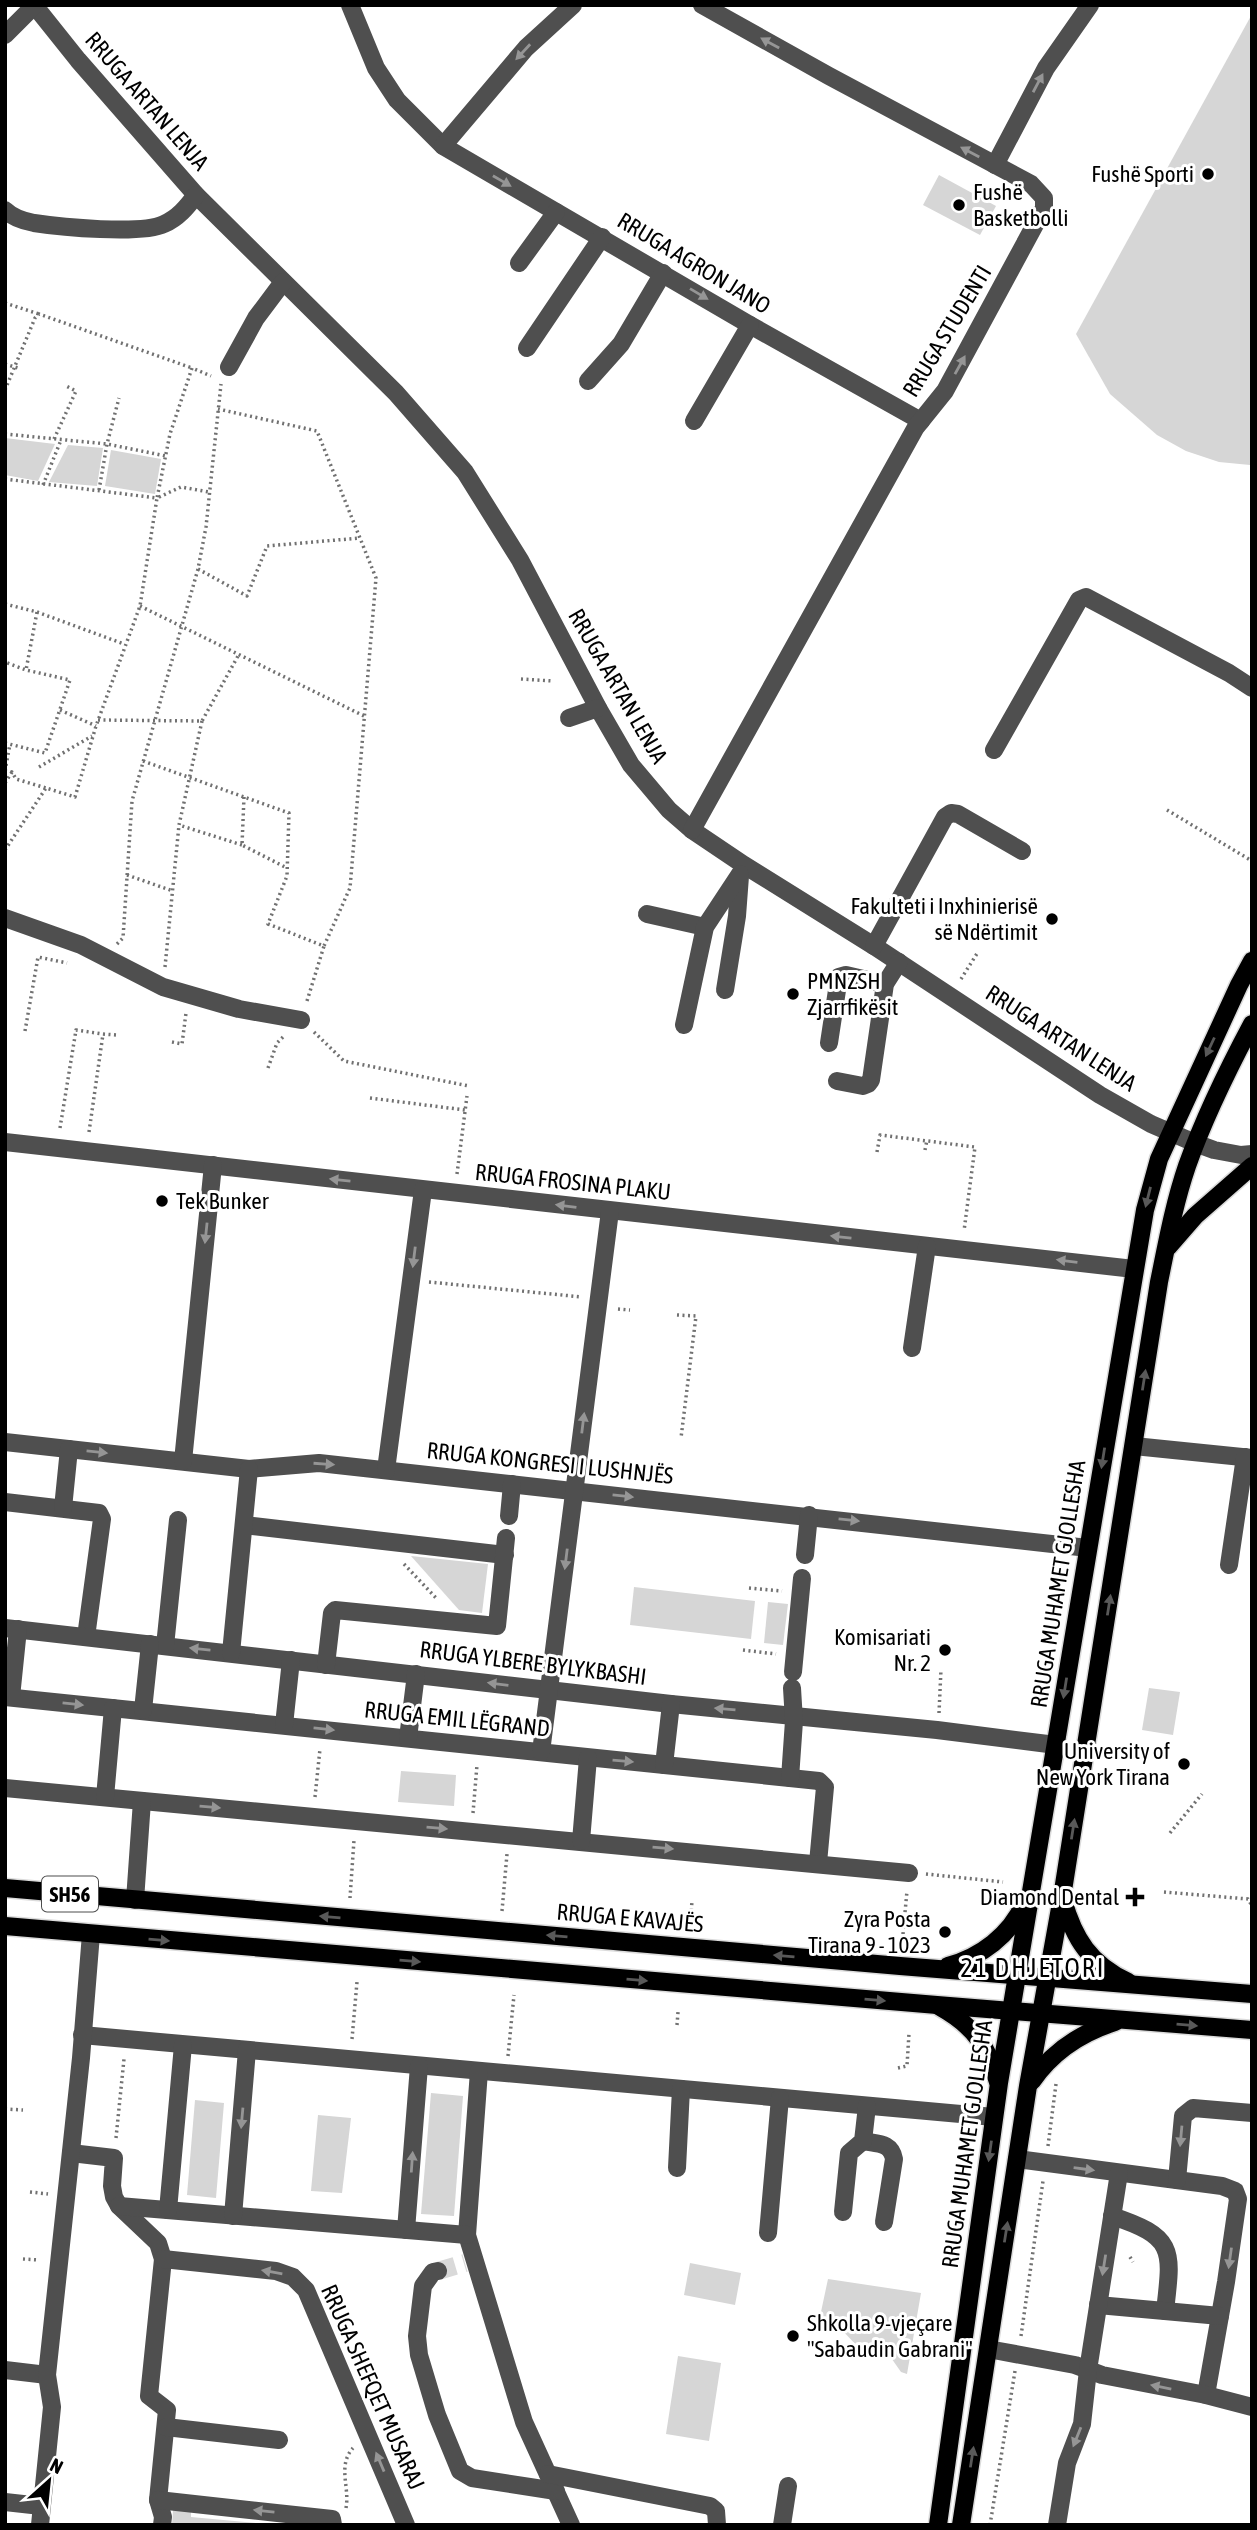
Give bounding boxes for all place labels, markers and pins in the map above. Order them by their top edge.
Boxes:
place label: Fushë Sporti [1091,161,1194,187]
marker: Fushë Sporti [1200,166,1216,182]
place label: Fushë Basketbolli [973,179,1069,231]
marker: Fushë Basketbolli [951,197,967,213]
place label: Fakulteti i Inxhinierisë së Ndërtimit [851,893,1038,945]
marker: Fakulteti i Inxhinierisë së Ndërtimit [1044,911,1060,927]
place label: PMNZSH Zjarrfikësit [807,968,898,1020]
marker: PMNZSH Zjarrfikësit [785,986,801,1002]
place label: Tek Bunker [176,1188,270,1214]
marker: Tek Bunker [154,1193,170,1209]
place label: Komisariati Nr. 2 [834,1624,931,1676]
marker: Komisariati Nr. 2 [937,1642,953,1658]
place label: University of New York Tirana [1036,1738,1170,1790]
marker: University of New York Tirana [1176,1756,1192,1772]
place label: Diamond Dental [980,1884,1119,1910]
marker: Diamond Dental [1125,1887,1145,1907]
place label: Zyra Posta Tirana 9 - 1023 [808,1906,931,1958]
marker: Zyra Posta Tirana 9 - 1023 [937,1924,953,1940]
place label: Shkolla 9-vjeçare "Sabaudin Gabrani" [807,2310,973,2362]
marker: Shkolla 9-vjeçare "Sabaudin Gabrani" [785,2328,801,2344]

